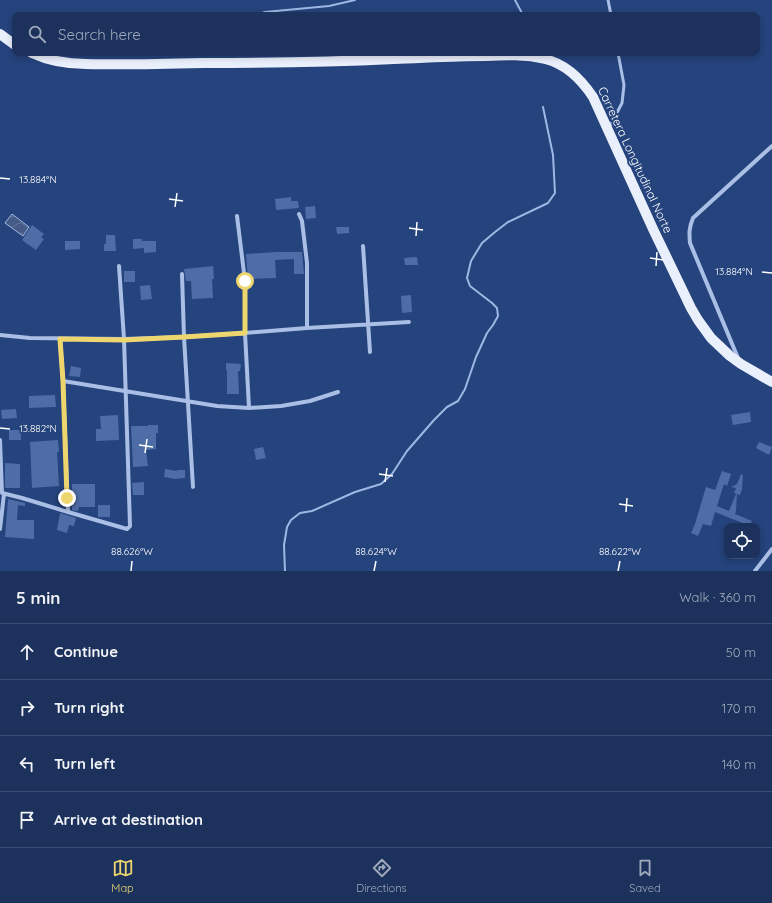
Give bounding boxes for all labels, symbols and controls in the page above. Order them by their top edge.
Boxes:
search box [12,12,760,56]
icon: search [26,23,48,45]
text: Search here [58,25,141,44]
street label: Carretera Longitudinal Norte [595,84,676,236]
text: 13.884°N [19,173,57,186]
text: 13.884°N [715,265,753,278]
route start [236,272,254,290]
text: 13.882°N [19,422,57,435]
route end [58,489,76,507]
map controls [724,523,760,559]
button: locate [724,523,760,559]
text: 88.626°W [111,545,153,558]
text: 88.624°W [355,545,397,558]
text: 88.622°W [599,545,641,558]
text: 5 min [16,587,60,608]
text: Walk · 360 m [679,589,756,605]
icon: ahead [16,641,38,663]
text: Continue [54,642,118,661]
text: 50 m [726,644,756,660]
icon: right [16,697,38,719]
text: Turn right [54,698,125,717]
text: 170 m [721,700,756,716]
icon: left [16,753,38,775]
text: Turn left [54,754,116,773]
text: 140 m [721,756,756,772]
icon: arrive [16,809,38,831]
text: Arrive at destination [54,810,203,829]
tab: Map [111,857,134,895]
tab: Directions [356,857,407,895]
tab: Saved [629,857,661,895]

